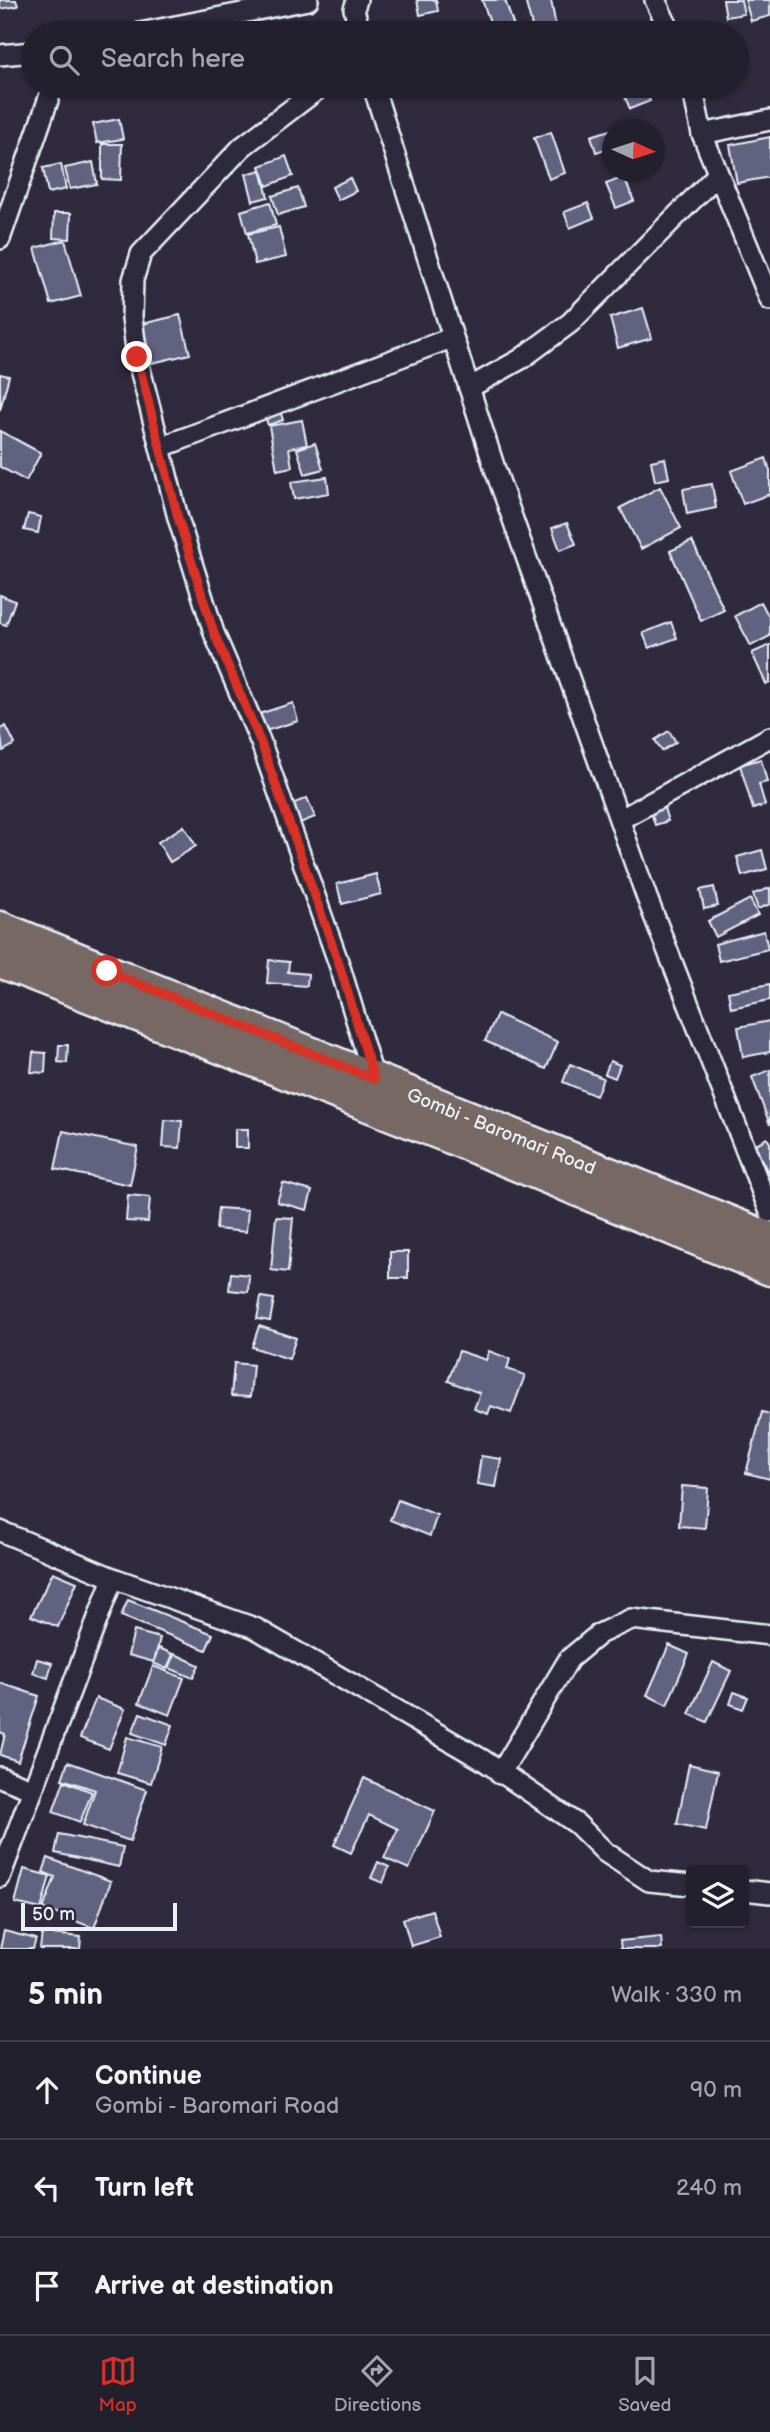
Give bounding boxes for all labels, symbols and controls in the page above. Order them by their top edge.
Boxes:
search box [21,21,749,98]
icon: search [45,41,83,79]
text: Search here [101,44,245,75]
north arrow [602,119,665,182]
route end [121,341,152,372]
route start [91,955,122,986]
street label: Gombi - Baromari Road [403,1084,599,1180]
map controls [686,1865,749,1928]
button: layers [686,1865,749,1928]
scale bar [21,1900,177,1932]
text: 50 m [32,1903,75,1926]
text: 5 min [28,1977,103,2013]
text: Walk · 330 m [611,1981,742,2009]
text: Continue [95,2061,202,2092]
icon: ahead [28,2071,66,2109]
text: 90 m [690,2076,742,2104]
text: Gombi - Baromari Road [95,2092,339,2120]
icon: left [28,2169,66,2207]
text: Turn left [95,2173,194,2204]
text: 240 m [676,2174,742,2202]
icon: arrive [28,2267,66,2305]
text: Arrive at destination [95,2271,334,2302]
tab: Map [99,2352,137,2417]
tab: Directions [334,2352,421,2417]
tab: Saved [618,2352,671,2417]

